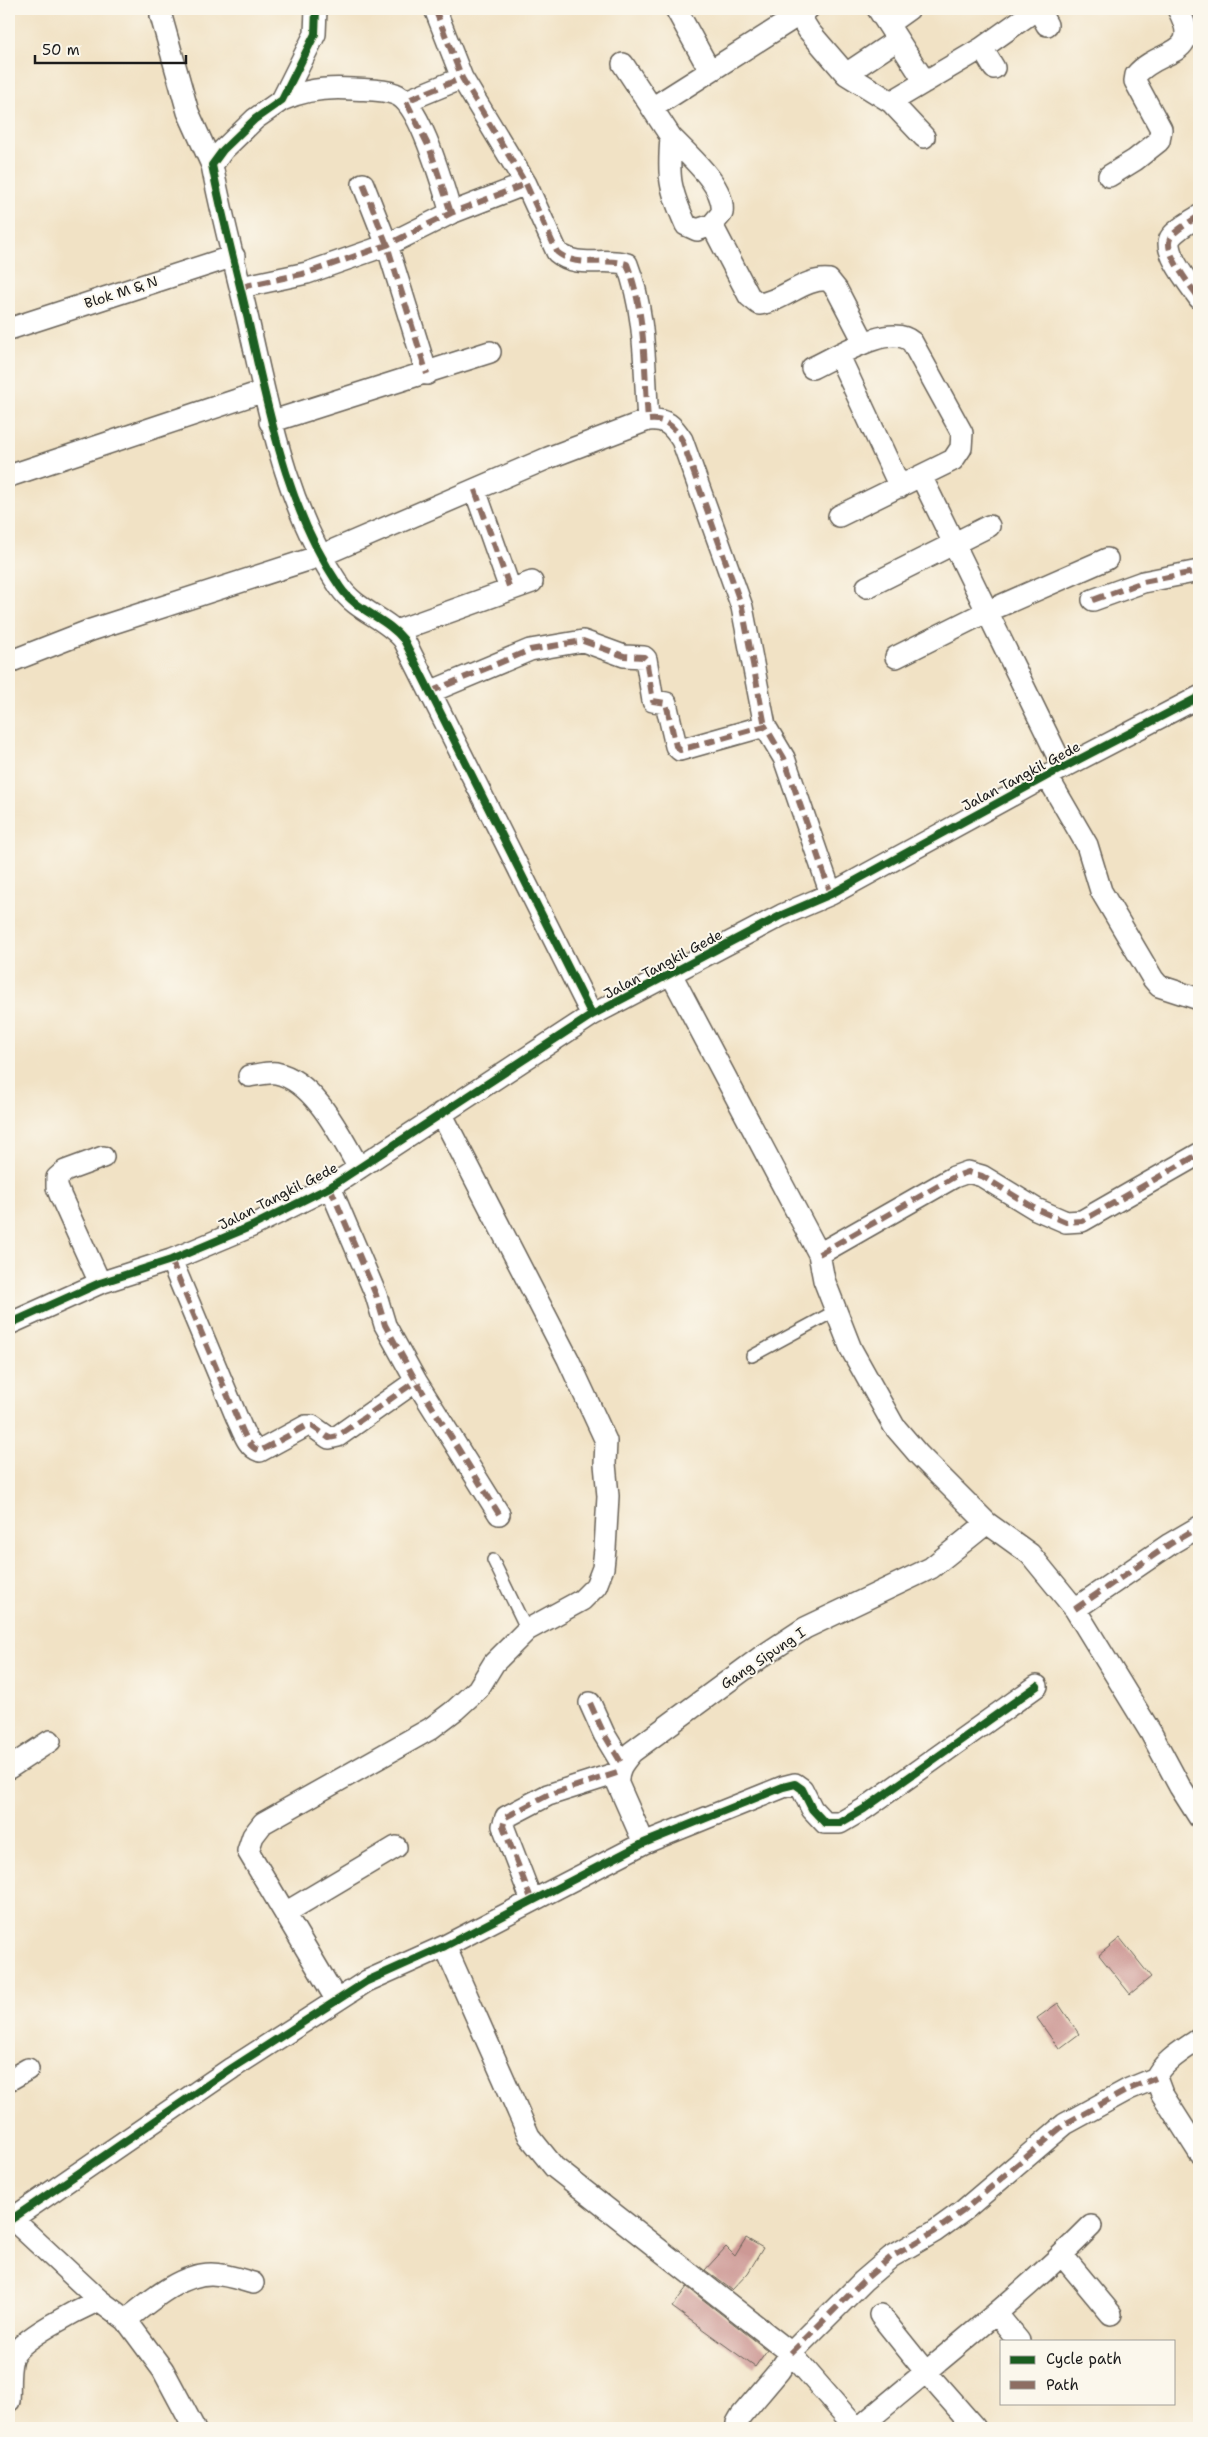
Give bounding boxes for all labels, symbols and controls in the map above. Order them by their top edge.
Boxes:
scale bar [35,32,186,64]
text: 50 m [42,40,80,60]
street label: Blok M & N [82,272,160,312]
street label: Jalan Tangkil Gede [959,737,1083,815]
street label: Jalan Tangkil Gede [601,925,725,1003]
street label: Jalan Tangkil Gede [215,1158,341,1234]
street label: Gang Sipung I [717,1623,809,1693]
legend [1000,2340,1176,2404]
text: Cycle path [1046,2349,1122,2369]
text: Path [1046,2375,1079,2395]

